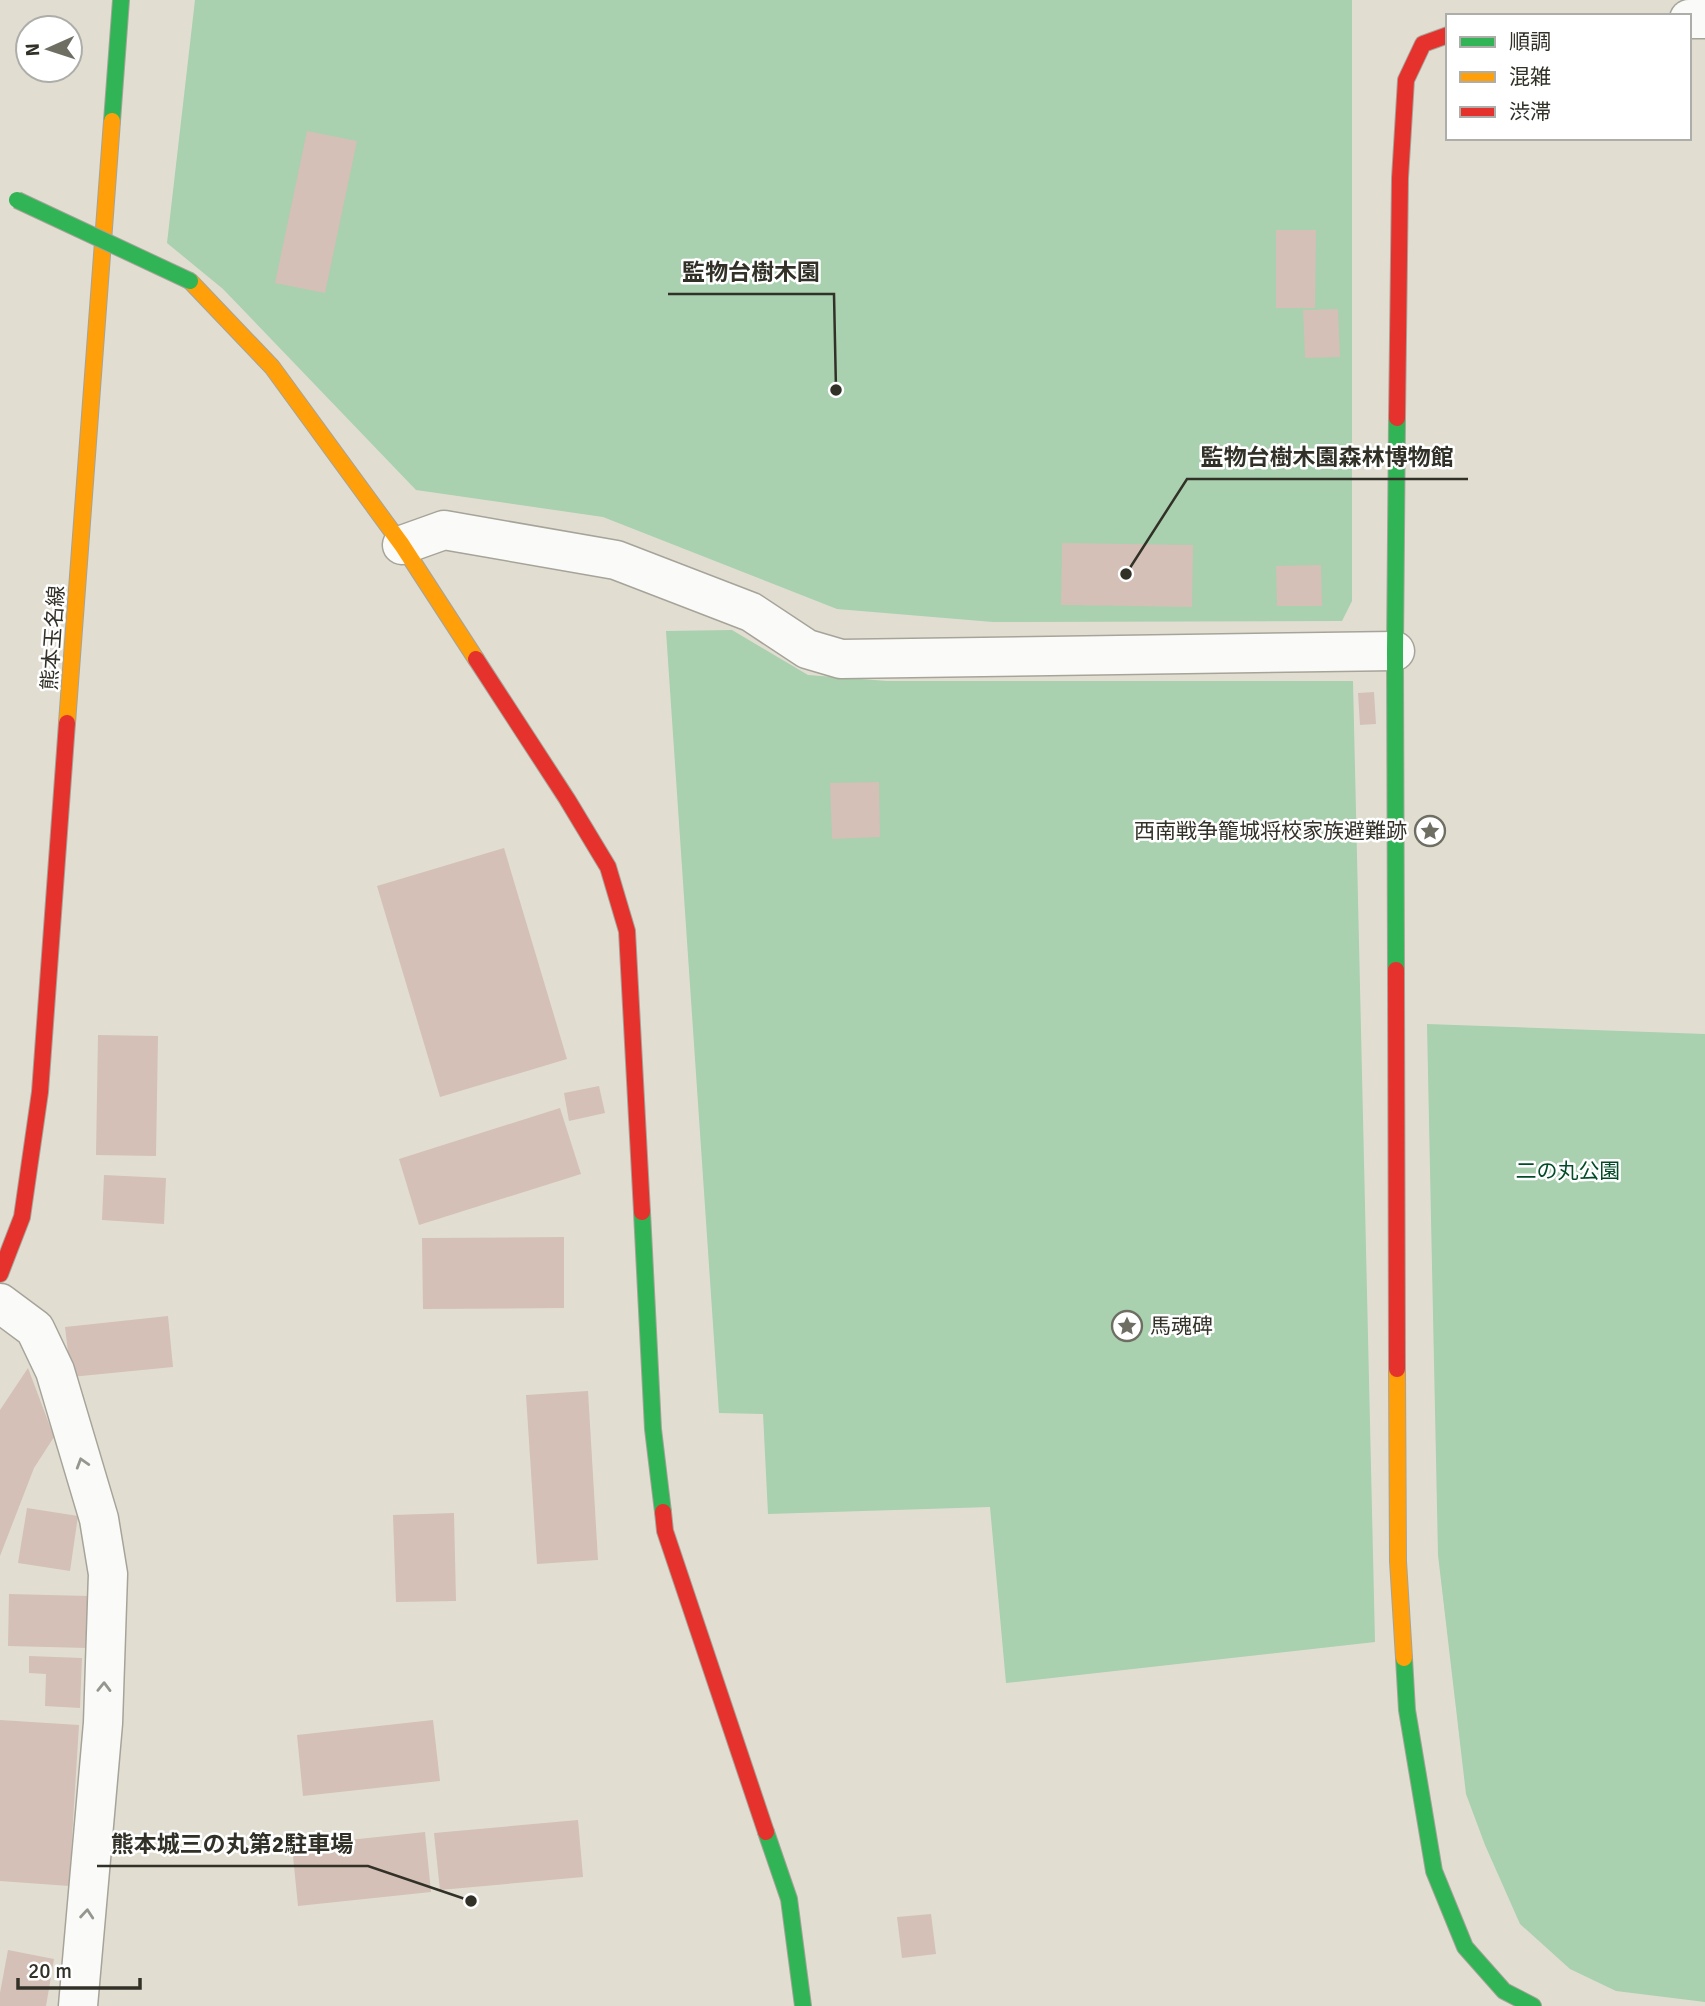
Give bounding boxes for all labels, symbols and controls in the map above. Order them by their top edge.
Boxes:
north arrow [14,14,84,84]
legend [1446,14,1691,140]
text: 順調 [1509,29,1551,55]
text: N [21,43,45,57]
text: 混雑 [1509,64,1551,90]
text: 渋滞 [1509,99,1551,125]
callout: 監物台樹木園 [668,250,834,294]
text: 監物台樹木園 [682,258,820,287]
callout: 監物台樹木園森林博物館 [1187,435,1468,479]
text: 監物台樹木園森林博物館 [1201,443,1454,472]
street label: 熊本玉名線 [36,585,70,691]
place icon: 西南戦争籠城将校家族避難跡 [1413,814,1447,848]
place label: 西南戦争籠城将校家族避難跡 [1134,818,1407,844]
park label: 二の丸公園 [1516,1158,1621,1184]
place icon: 馬魂碑 [1110,1309,1144,1343]
place label: 馬魂碑 [1150,1313,1213,1339]
one-way arrow [76,1457,91,1469]
one-way arrow [96,1681,112,1692]
callout: 熊本城三の丸第2駐車場 [97,1822,368,1866]
text: 熊本城三の丸第2駐車場 [111,1830,353,1859]
one-way arrow [79,1908,94,1919]
scale bar [18,1946,140,1990]
text: 20 m [28,1958,72,1984]

